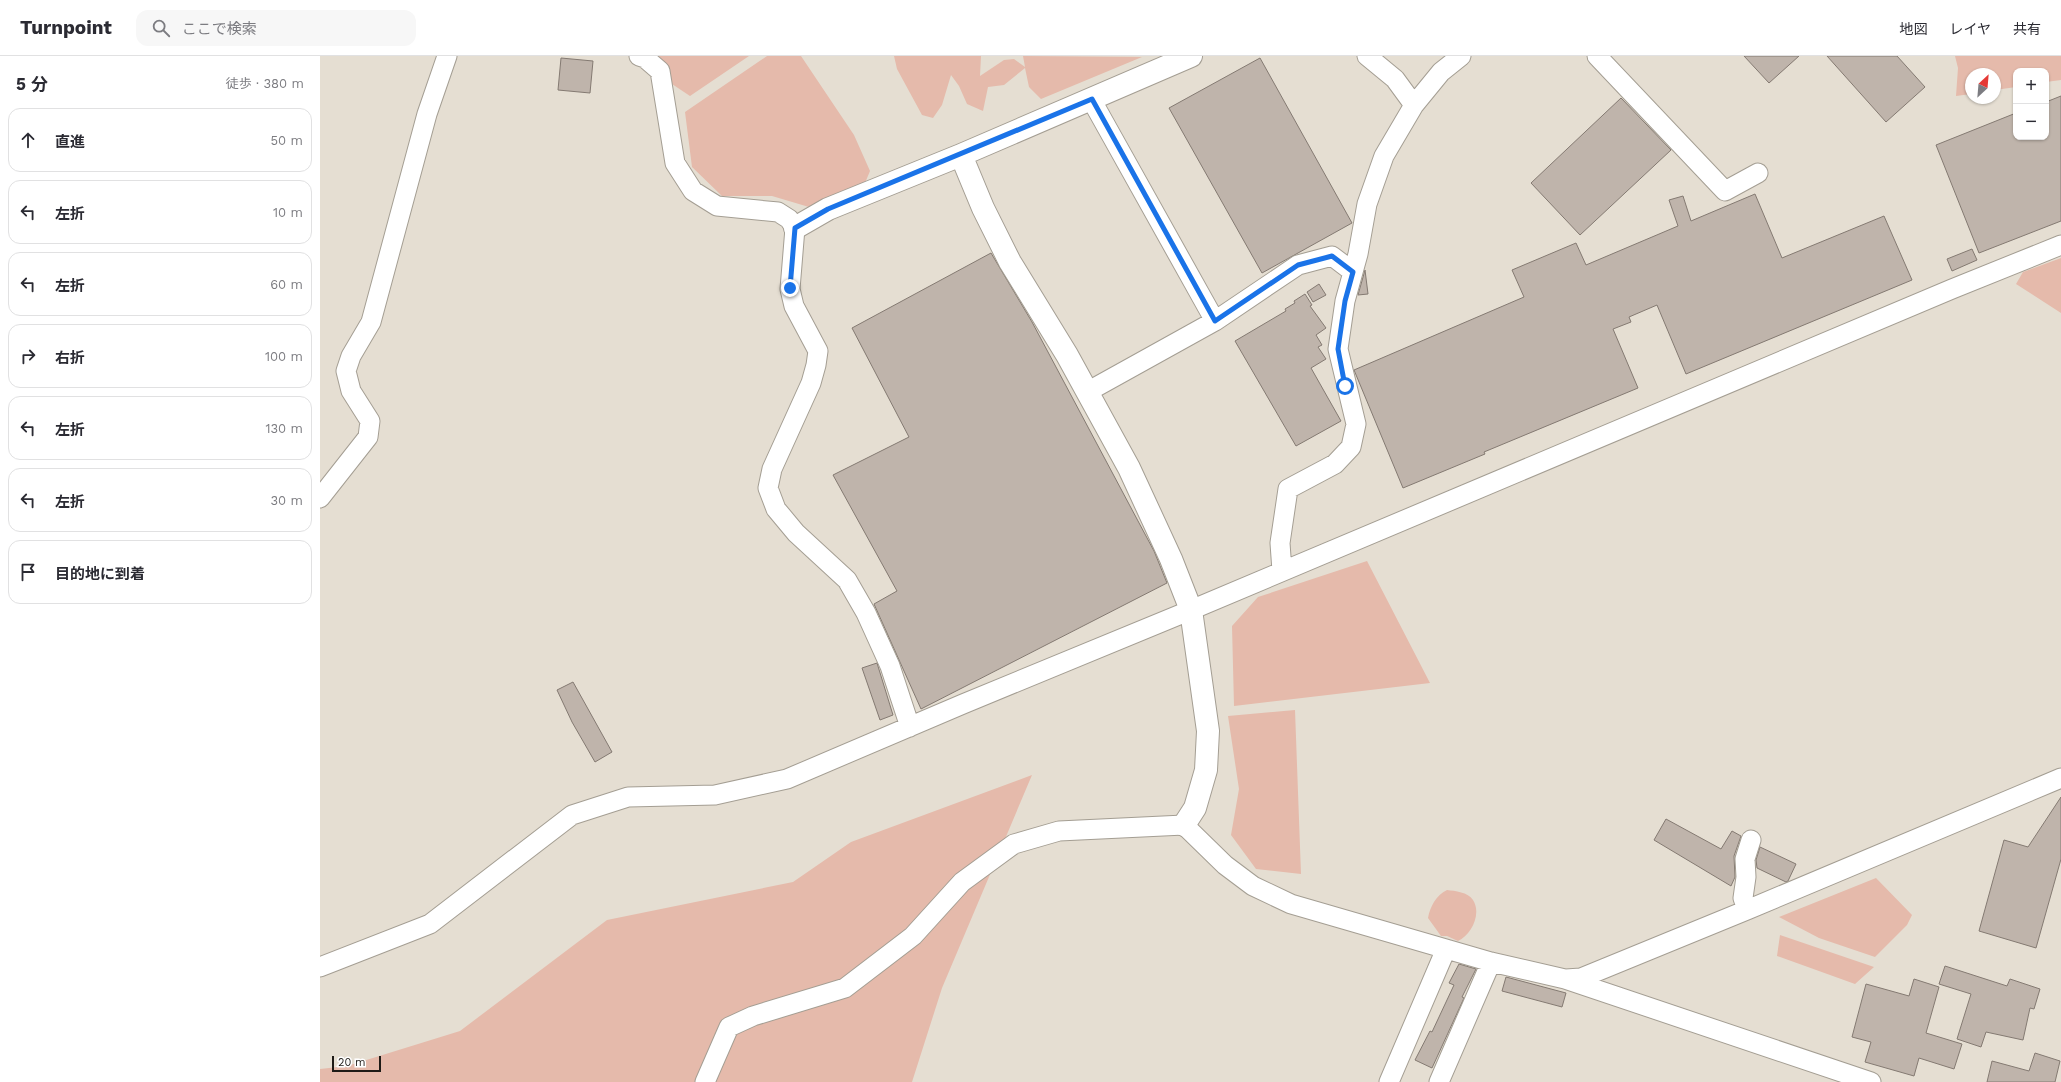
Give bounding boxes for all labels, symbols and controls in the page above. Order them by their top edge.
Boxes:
search box [136,10,416,46]
text: Turnpoint [20,16,112,39]
icon: search [150,17,172,39]
text: ここで検索 [182,20,257,38]
text: 地図 [1899,21,1927,37]
text: レイヤ [1949,21,1991,37]
text: 共有 [2013,21,2041,37]
north arrow [1965,68,2001,104]
map controls [2013,68,2049,140]
button: + [2013,68,2049,104]
text: 5 分 [16,74,48,94]
text: 徒歩 · 380 m [226,76,304,91]
button: − [2013,104,2049,140]
icon: ahead [17,129,39,151]
text: 直進 [55,133,85,151]
text: 50 m [271,133,303,148]
icon: left [17,201,39,223]
text: 左折 [55,205,85,223]
text: 10 m [273,205,303,220]
icon: left [17,273,39,295]
text: 左折 [55,277,85,295]
text: 60 m [270,277,303,292]
route end [781,279,799,297]
icon: right [17,345,39,367]
text: 右折 [55,349,85,367]
text: 100 m [265,349,303,364]
route start [1336,377,1354,395]
icon: left [17,417,39,439]
text: 左折 [55,421,85,439]
text: 130 m [265,421,303,436]
icon: left [17,489,39,511]
text: 左折 [55,493,85,511]
text: 30 m [271,493,303,508]
icon: arrive [17,561,39,583]
text: 目的地に到着 [55,565,145,583]
scale bar [332,1054,381,1073]
text: 20 m [338,1056,366,1069]

